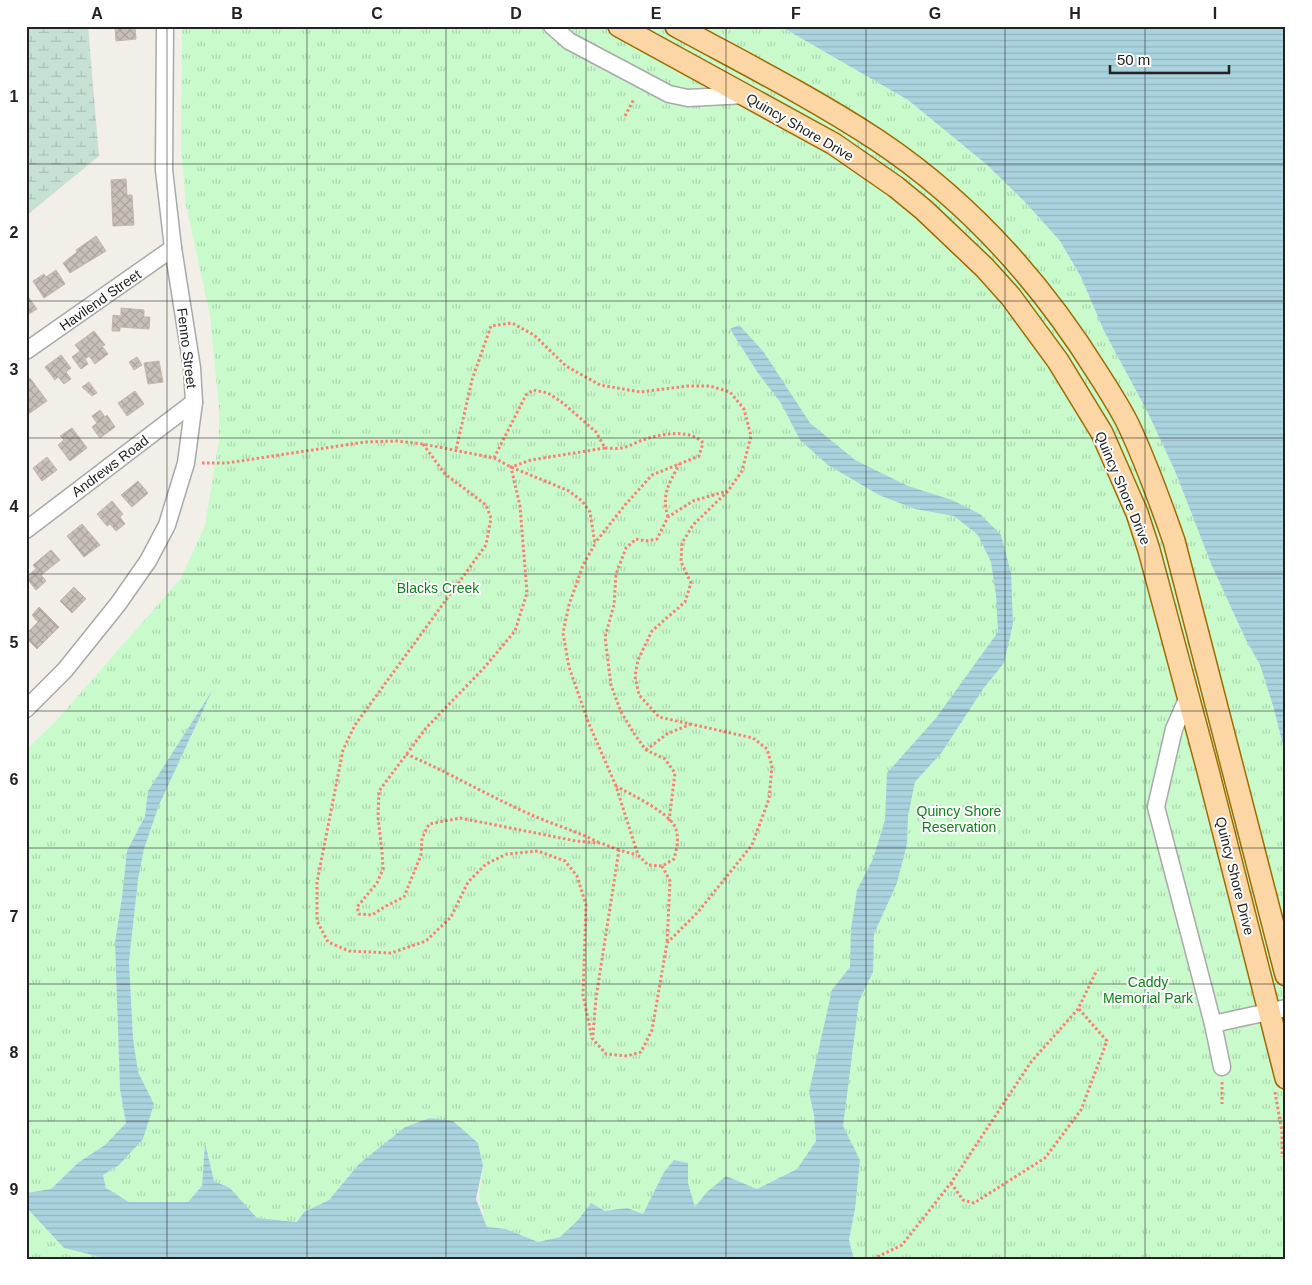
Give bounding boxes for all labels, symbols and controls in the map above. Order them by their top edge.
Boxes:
text: A [91,5,103,22]
text: B [231,5,243,22]
text: C [371,5,383,22]
text: D [510,5,522,22]
text: E [651,5,662,22]
text: F [791,5,801,22]
text: G [929,5,941,22]
text: H [1069,5,1081,22]
text: I [1213,5,1217,22]
scale bar [1110,42,1228,74]
text: 50 m [1117,51,1150,68]
text: 1 [10,88,19,105]
street label: Quincy Shore Drive [743,90,857,164]
text: 2 [10,224,19,241]
street label: Havilend Street [56,266,144,334]
street label: Fenno Street [174,307,200,389]
text: 3 [10,361,19,378]
street label: Quincy Shore Drive [1092,429,1154,547]
street label: Andrews Road [69,432,151,500]
text: 4 [10,498,19,515]
park label: Blacks Creek [397,580,480,596]
text: 5 [10,634,19,651]
text: 6 [10,771,19,788]
park label: Quincy Shore Reservation [917,803,1002,835]
street label: Quincy Shore Drive [1213,815,1257,937]
text: 7 [10,908,19,925]
park label: Caddy Memorial Park [1103,974,1194,1006]
text: 8 [10,1044,19,1061]
text: 9 [10,1181,19,1198]

